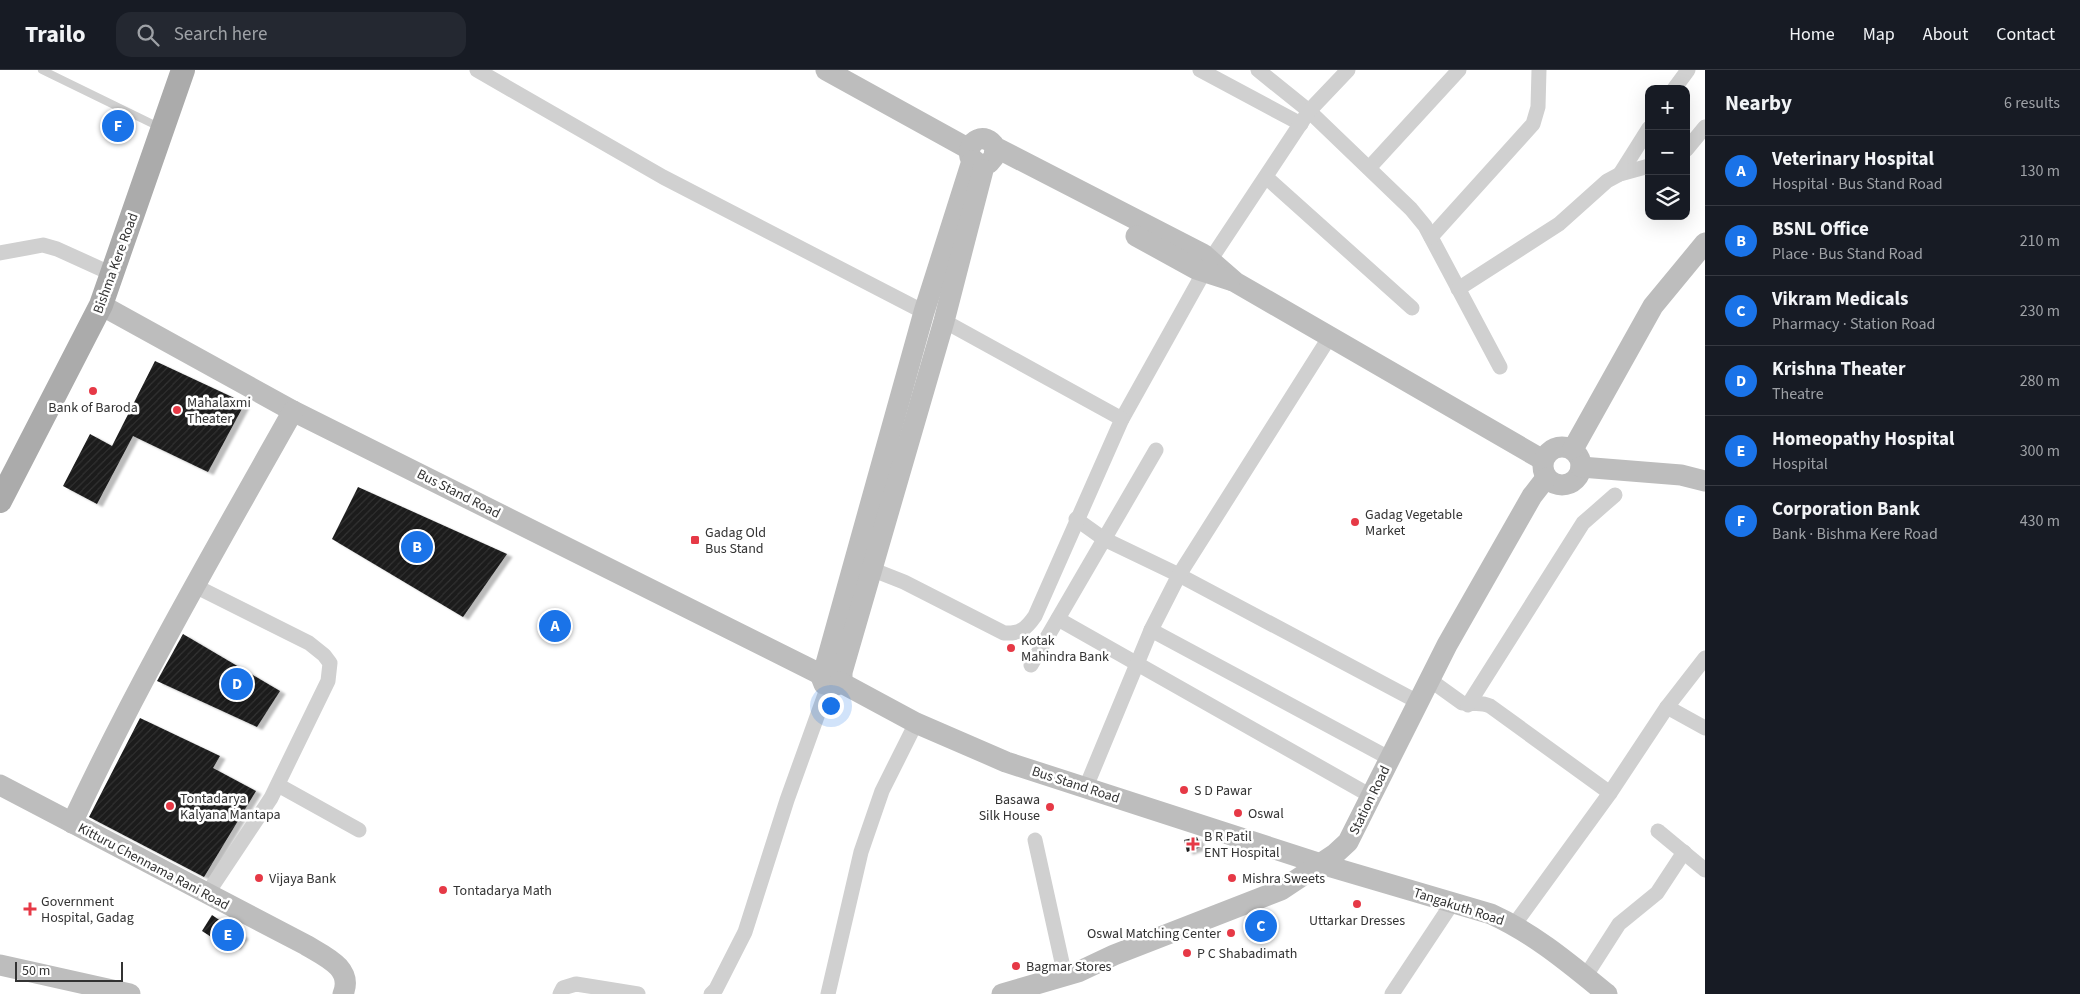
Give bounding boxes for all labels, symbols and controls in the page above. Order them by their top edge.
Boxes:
search box [116,12,466,57]
text: Trailo [25,17,86,52]
icon: search [134,21,162,49]
text: Search here [174,21,267,48]
text: Home [1789,22,1835,47]
text: Map [1863,22,1895,47]
text: About [1923,22,1968,47]
text: Contact [1996,22,2055,47]
map controls [1645,85,1690,220]
button: + [1645,85,1690,130]
text: Nearby [1725,88,1792,118]
text: 6 results [2004,92,2060,114]
pin: F [102,107,134,145]
button: − [1645,130,1690,175]
text: Veterinary Hospital [1772,146,1934,173]
text: A [1736,160,1746,182]
text: 130 m [2020,160,2060,182]
text: Hospital · Bus Stand Road [1772,173,1943,195]
button: layers [1645,175,1690,220]
street label: Bishma Kere Road [88,210,143,317]
text: BSNL Office [1772,216,1869,243]
text: B [1736,230,1746,252]
text: 210 m [2020,230,2060,252]
text: Place · Bus Stand Road [1772,243,1923,265]
text: Vikram Medicals [1772,286,1908,313]
text: C [1736,300,1746,322]
text: 230 m [2020,300,2060,322]
text: Pharmacy · Station Road [1772,313,1935,335]
text: Krishna Theater [1772,356,1905,383]
text: D [1736,370,1746,392]
text: 280 m [2020,370,2060,392]
text: Theatre [1772,383,1824,405]
marker: Bank of Baroda [87,385,99,397]
place label: Mahalaxmi Theater [187,393,251,429]
place label: Bank of Baroda [48,398,138,418]
marker: Mahalaxmi Theater [171,404,183,416]
text: Homeopathy Hospital [1772,426,1954,453]
text: E [1737,440,1745,462]
text: 300 m [2020,440,2060,462]
text: Hospital [1772,453,1828,475]
street label: Bus Stand Road [413,464,504,524]
text: Corporation Bank [1772,496,1920,523]
place label: Gadag Vegetable Market [1365,505,1463,541]
text: F [1737,510,1745,532]
text: 430 m [2020,510,2060,532]
marker: Gadag Vegetable Market [1349,516,1361,528]
place label: Gadag Old Bus Stand [705,523,766,559]
text: Bank · Bishma Kere Road [1772,523,1938,545]
pin: B [401,528,433,566]
marker: Gadag Old Bus Stand [689,534,701,546]
pin: A [539,607,571,645]
place label: Kotak Mahindra Bank [1021,631,1109,667]
marker: Kotak Mahindra Bank [1005,642,1017,654]
pin: D [221,665,253,703]
your location [818,693,844,719]
street label: Bus Stand Road [1029,761,1122,809]
street label: Station Road [1345,762,1395,838]
place label: S D Pawar [1194,781,1252,801]
marker: S D Pawar [1178,784,1190,796]
place label: Tontadarya Kalyana Mantapa [180,789,281,825]
place label: Basawa Silk House [979,790,1040,826]
marker: Tontadarya Kalyana Mantapa [164,800,176,812]
marker: Basawa Silk House [1044,801,1056,813]
place label: Oswal [1248,804,1284,824]
marker: Oswal [1232,807,1244,819]
street label: Kitturu Chennama Rani Road [74,818,233,915]
place label: B R Patil ENT Hospital [1204,827,1280,863]
marker: B R Patil ENT Hospital [1186,837,1200,851]
place label: Vijaya Bank [269,869,336,889]
place label: Mishra Sweets [1242,869,1325,889]
marker: Vijaya Bank [253,872,265,884]
marker: Mishra Sweets [1226,872,1238,884]
place label: Tontadarya Math [453,881,552,901]
street label: Tangakuth Road [1411,883,1507,931]
marker: Tontadarya Math [437,884,449,896]
place label: Government Hospital, Gadag [41,892,134,928]
marker: Uttarkar Dresses [1351,898,1363,910]
marker: Government Hospital, Gadag [23,902,37,916]
pin: C [1245,907,1277,945]
place label: Uttarkar Dresses [1309,911,1405,931]
pin: E [212,916,244,954]
place label: Oswal Matching Center [1087,924,1221,944]
marker: Oswal Matching Center [1225,927,1237,939]
place label: P C Shabadimath [1197,944,1297,964]
marker: P C Shabadimath [1181,947,1193,959]
place label: Bagmar Stores [1026,957,1112,977]
scale bar [15,959,122,982]
marker: Bagmar Stores [1010,960,1022,972]
text: 50 m [22,961,50,981]

